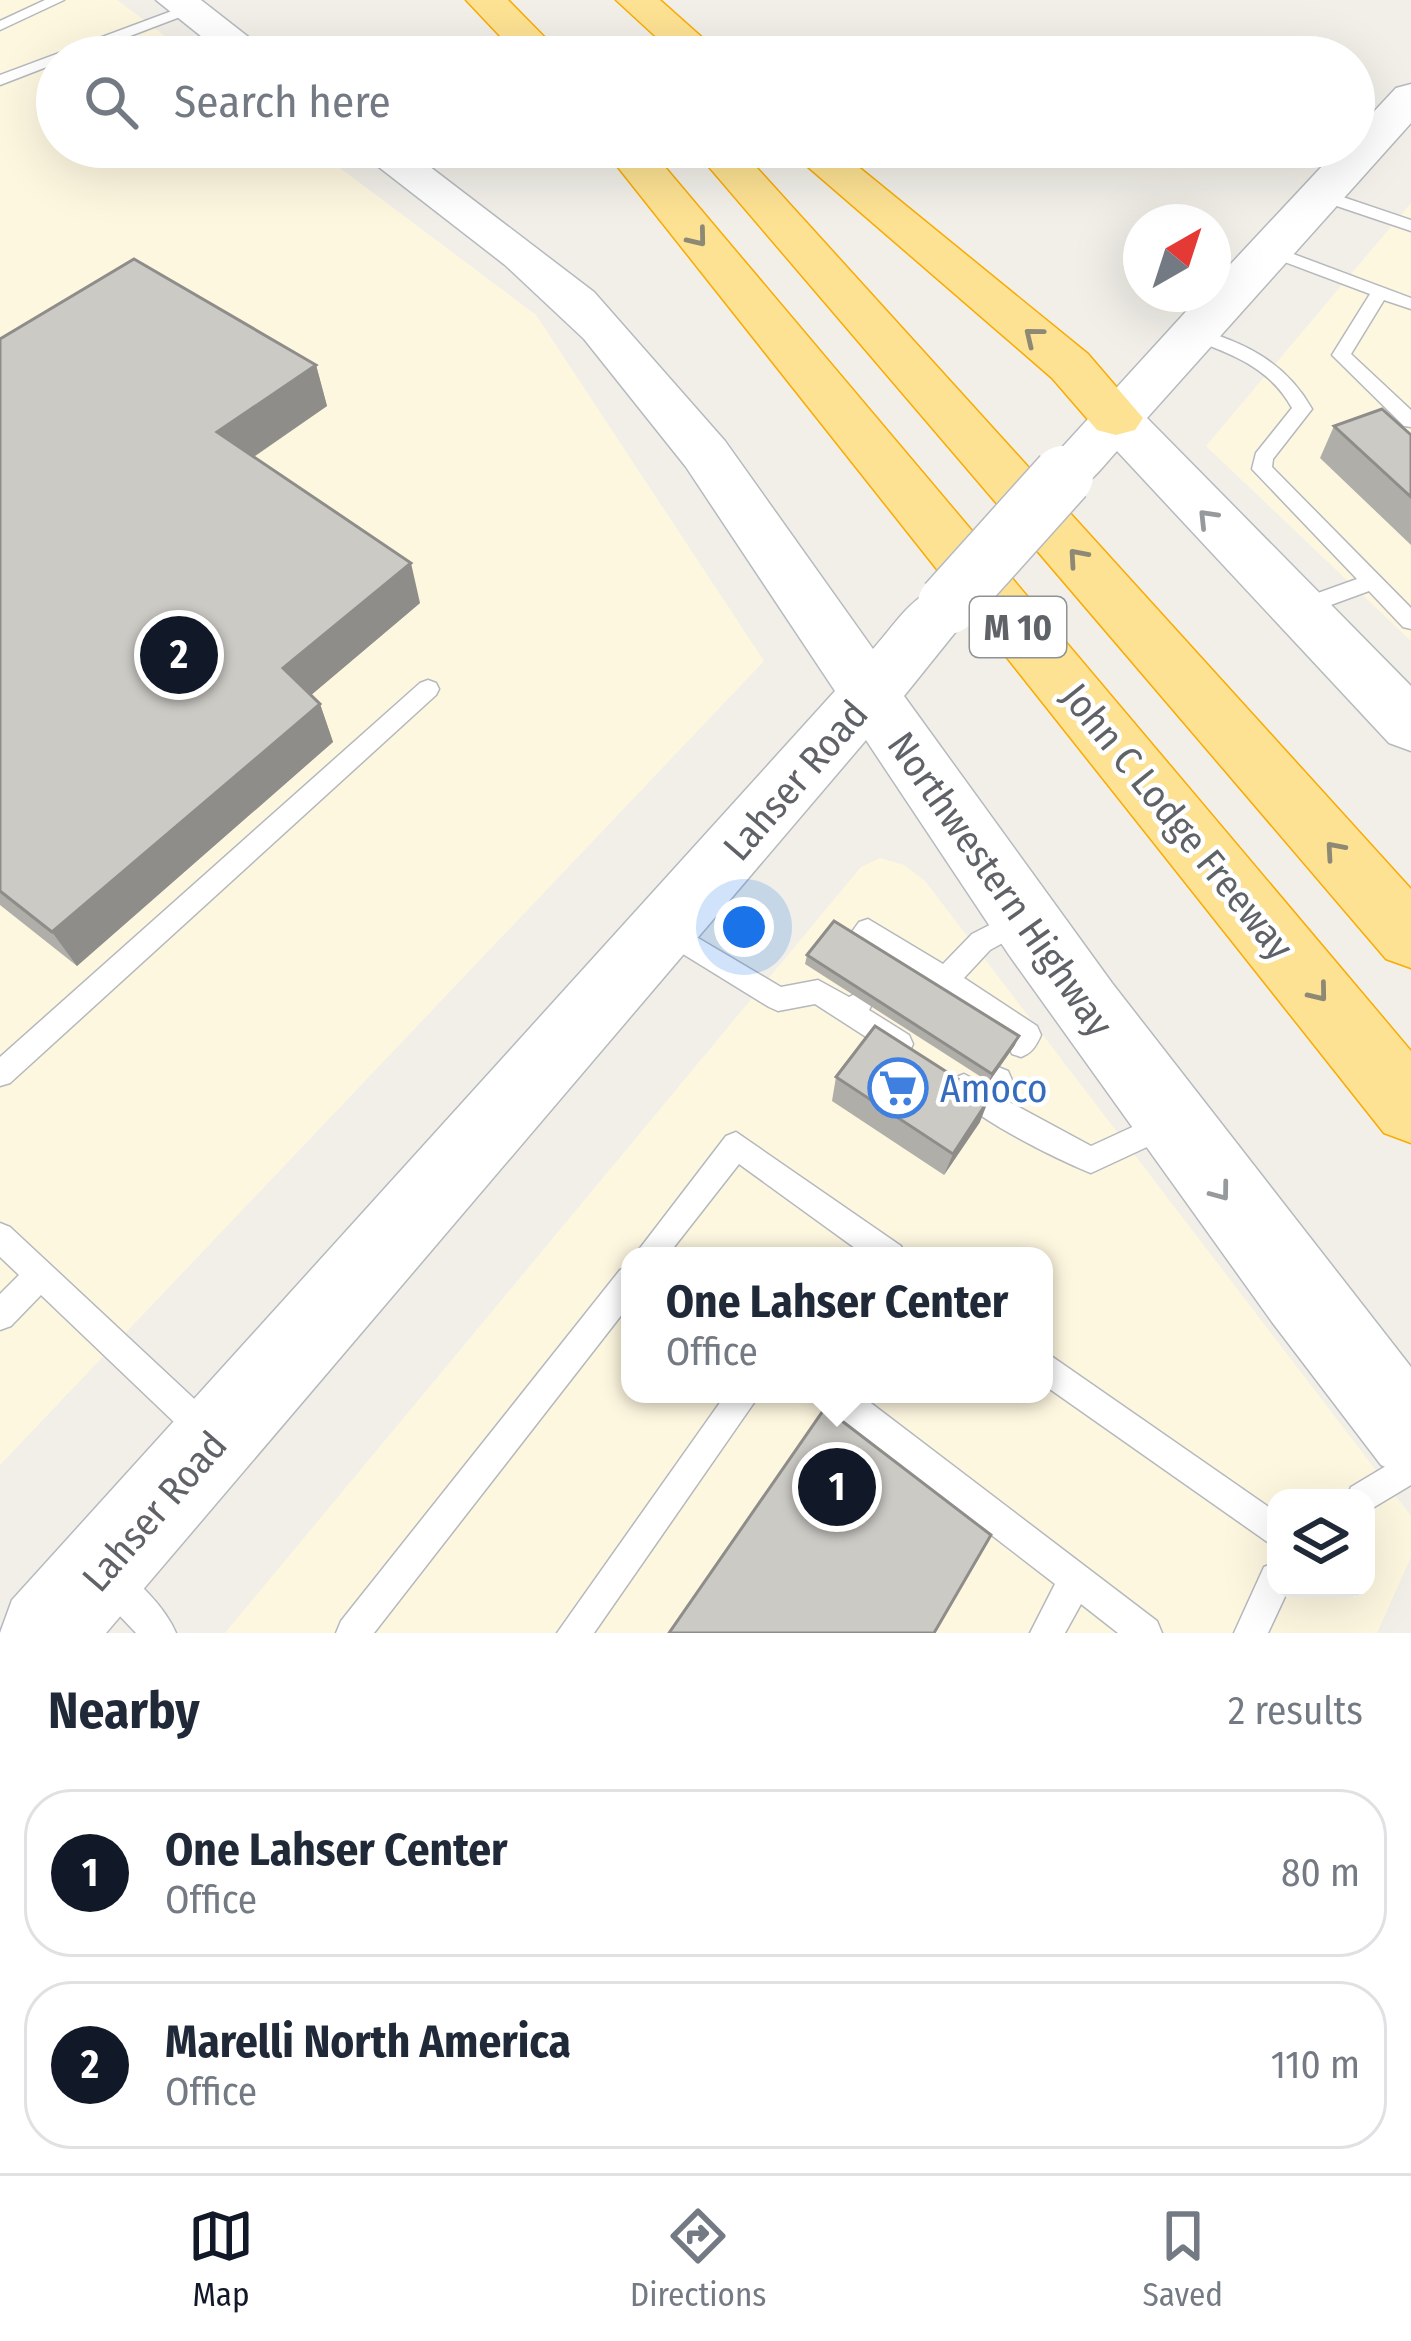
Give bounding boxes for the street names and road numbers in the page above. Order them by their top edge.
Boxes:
road number: M 10 [970,597,1066,657]
street label: John C Lodge Freeway [1052,674,1303,970]
street label: Lahser Road [714,692,877,870]
street label: Northwestern Highway [878,724,1123,1046]
street label: Lahser Road [73,1423,236,1601]

